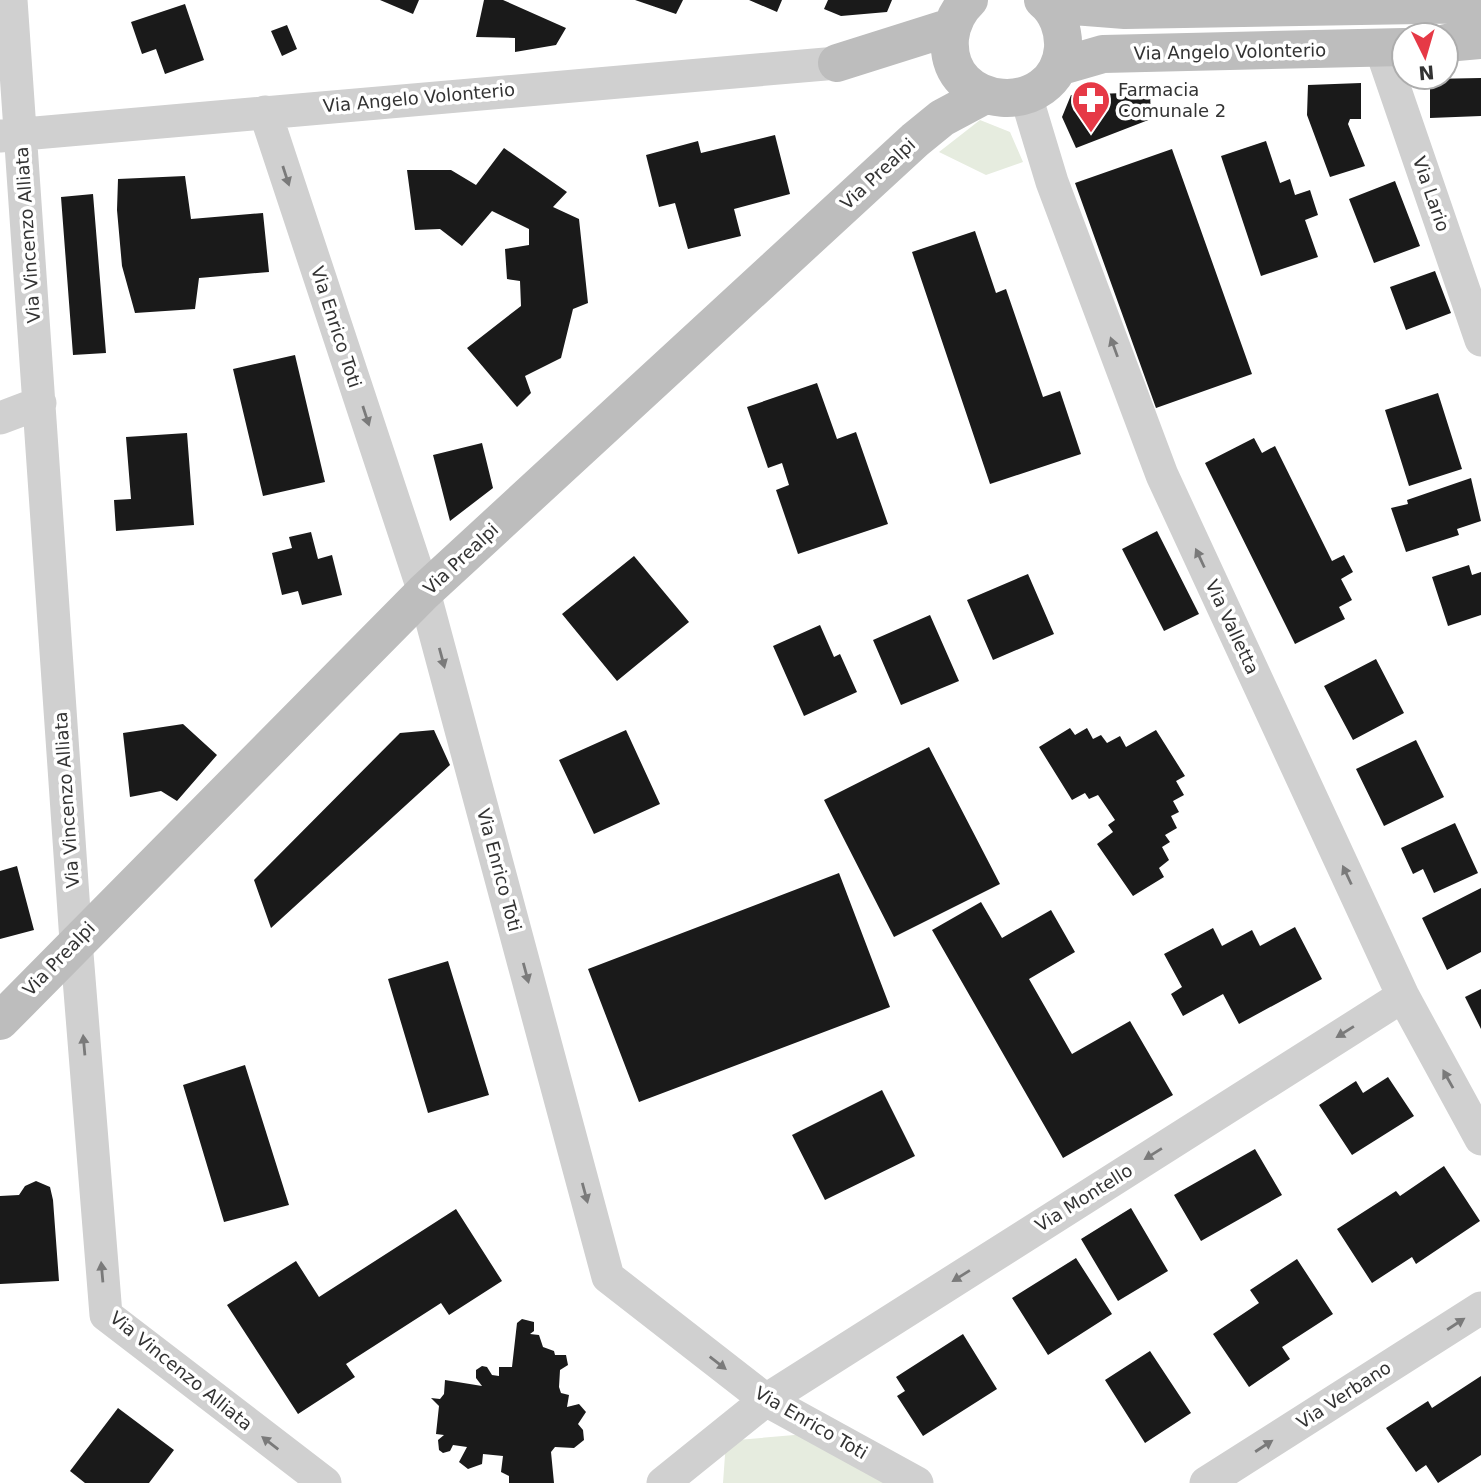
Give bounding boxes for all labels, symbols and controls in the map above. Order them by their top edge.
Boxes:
north arrow [1390,21,1460,91]
street label: Via Angelo Volonterio [1134,39,1326,64]
text: N [1418,61,1435,85]
street label: Via Angelo Volonterio [322,79,516,116]
pharmacy icon: Farmacia Comunale 2 [1070,79,1112,134]
place label: Farmacia Comunale 2 [1118,79,1226,121]
street label: Via Prealpi [836,134,919,214]
street label: Via Vincenzo Alliata [11,146,44,324]
street label: Via Lario [1409,153,1454,234]
one-way arrow [281,166,292,187]
street label: Via Enrico Toti [307,263,366,390]
one-way arrow [1108,337,1119,358]
one-way arrow [361,405,372,426]
street label: Via Prealpi [419,519,502,599]
one-way arrow [1194,548,1206,568]
street label: Via Valletta [1201,576,1263,677]
one-way arrow [437,648,448,670]
street label: Via Vincenzo Alliata [50,711,83,889]
street label: Via Enrico Toti [473,806,526,934]
one-way arrow [1341,865,1352,886]
street label: Via Prealpi [18,917,99,1000]
one-way arrow [521,962,532,984]
one-way arrow [1336,1026,1355,1039]
one-way arrow [78,1034,89,1056]
one-way arrow [1442,1069,1454,1089]
one-way arrow [1143,1148,1163,1161]
street label: Via Montello [1031,1159,1136,1236]
one-way arrow [580,1182,591,1204]
one-way arrow [96,1260,107,1282]
one-way arrow [951,1269,971,1282]
street label: Via Vincenzo Alliata [106,1307,257,1434]
one-way arrow [1446,1317,1465,1330]
one-way arrow [709,1355,727,1370]
street label: Via Verbano [1293,1356,1395,1433]
street label: Via Enrico Toti [751,1382,871,1463]
one-way arrow [262,1435,280,1450]
one-way arrow [1254,1440,1274,1453]

